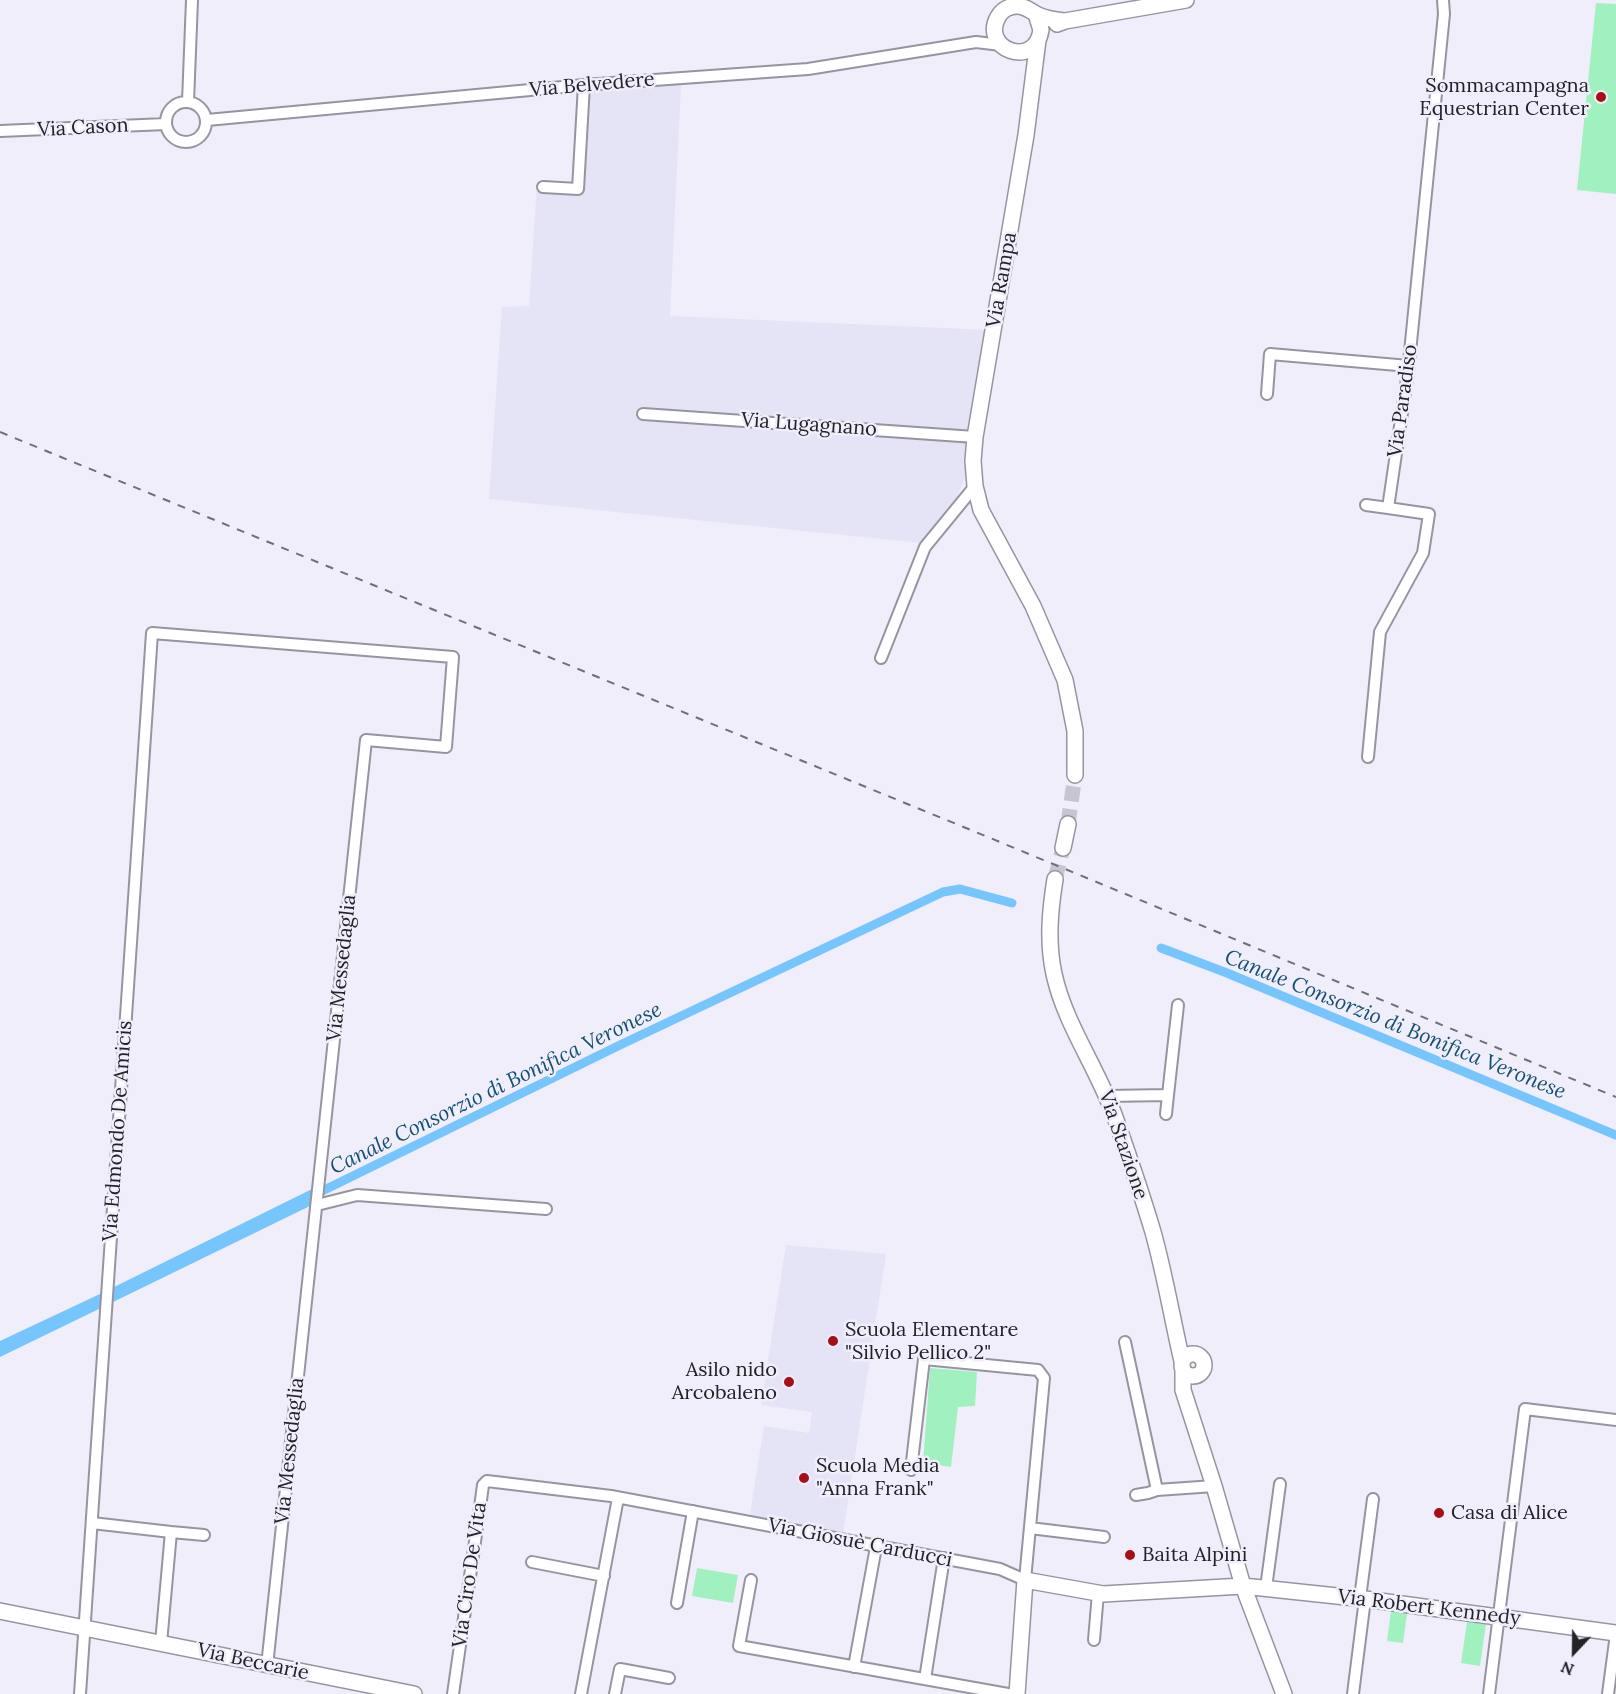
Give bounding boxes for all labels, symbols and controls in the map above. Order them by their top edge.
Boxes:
street label: Via Belvedere [528,68,656,102]
place label: Sommacampagna Equestrian Center [1419,74,1589,121]
marker: Sommacampagna Equestrian Center [1594,90,1608,104]
street label: Via Cason [37,114,129,142]
street label: Via Rampa [982,230,1022,330]
street label: Via Paradiso [1383,343,1423,459]
street label: Via Lugagnano [740,408,878,442]
street label: Via Messedaglia [322,893,362,1043]
water label: Canale Consorzio di Bonifica Veronese [1221,945,1569,1105]
water label: Canale Consorzio di Bonifica Veronese [326,998,666,1180]
street label: Via Edmondo De Amicis [98,1020,138,1242]
street label: Via Stazione [1093,1087,1153,1203]
place label: Scuola Elementare "Silvio Pellico 2" [845,1318,1018,1365]
marker: Scuola Elementare "Silvio Pellico 2" [826,1334,840,1348]
place label: Asilo nido Arcobaleno [672,1358,777,1405]
marker: Asilo nido Arcobaleno [782,1375,796,1389]
street label: Via Messedaglia [270,1376,310,1526]
place label: Scuola Media "Anna Frank" [816,1454,939,1501]
marker: Scuola Media "Anna Frank" [797,1471,811,1485]
street label: Via Ciro De Vita [448,1501,492,1649]
place label: Casa di Alice [1451,1501,1568,1525]
marker: Casa di Alice [1432,1506,1446,1520]
street label: Via Giosuè Carducci [766,1513,954,1573]
place label: Baita Alpini [1142,1543,1247,1567]
marker: Baita Alpini [1123,1548,1137,1562]
street label: Via Robert Kennedy [1336,1585,1522,1631]
north arrow [1544,1622,1604,1682]
street label: Via Beccarie [195,1638,311,1686]
text: N [1558,1657,1577,1680]

